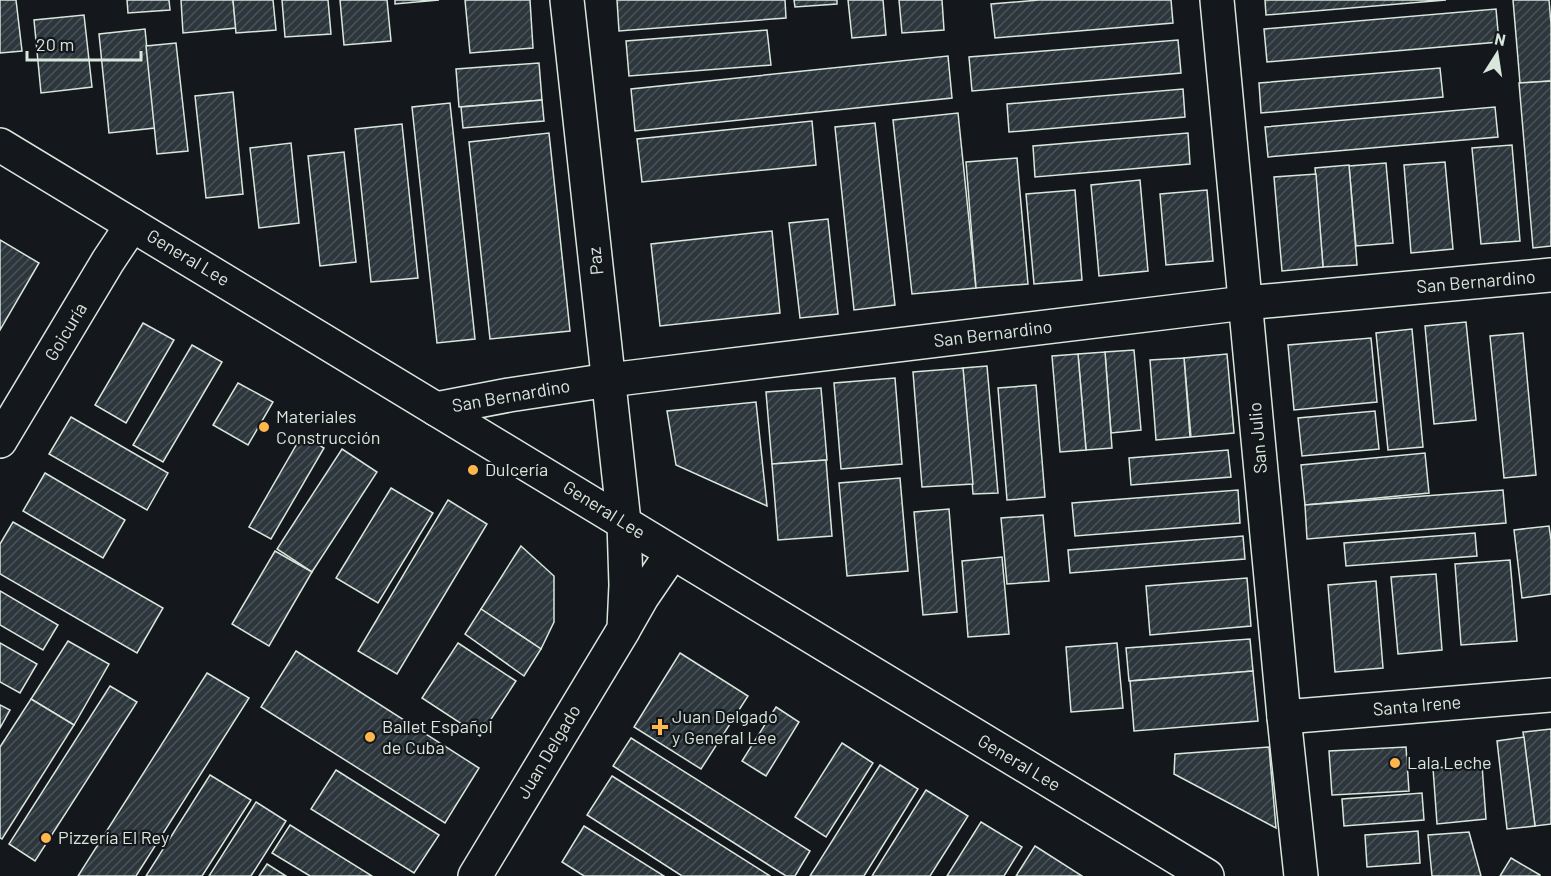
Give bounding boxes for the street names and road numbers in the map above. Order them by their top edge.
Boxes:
street label: General Lee [143,224,234,290]
street label: Paz [583,246,607,276]
street label: San Bernardino [1415,265,1536,297]
street label: Goicuría [39,298,91,365]
street label: San Bernardino [932,315,1054,351]
street label: San Bernardino [450,374,572,416]
street label: San Julio [1243,401,1271,475]
street label: General Lee [559,475,650,543]
street label: Santa Irene [1372,690,1462,720]
street label: Juan Delgado [511,700,585,803]
street label: General Lee [974,729,1065,795]

